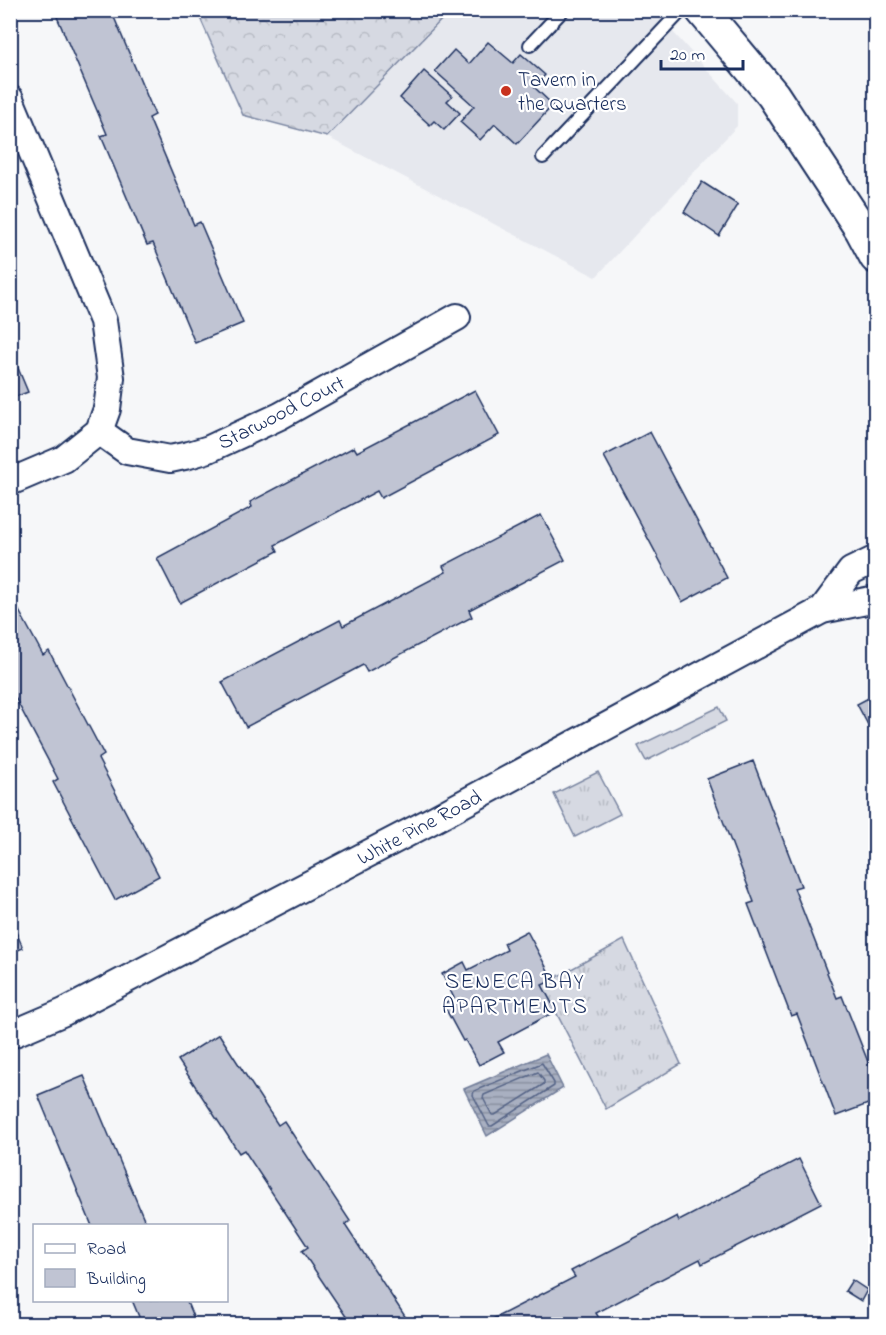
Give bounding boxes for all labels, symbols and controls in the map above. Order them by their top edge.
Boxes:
scale bar [661,33,744,71]
text: 20 m [670,43,705,69]
place label: Tavern in the Quarters [518,66,627,120]
marker: Tavern in the Quarters [499,84,513,98]
street label: Starwood Court [213,369,351,459]
street label: White Pine Road [352,783,488,874]
district label: SENECA BAY APARTMENTS [442,967,588,1024]
legend [33,1224,228,1302]
text: Road [87,1237,126,1263]
text: Building [86,1267,146,1294]

